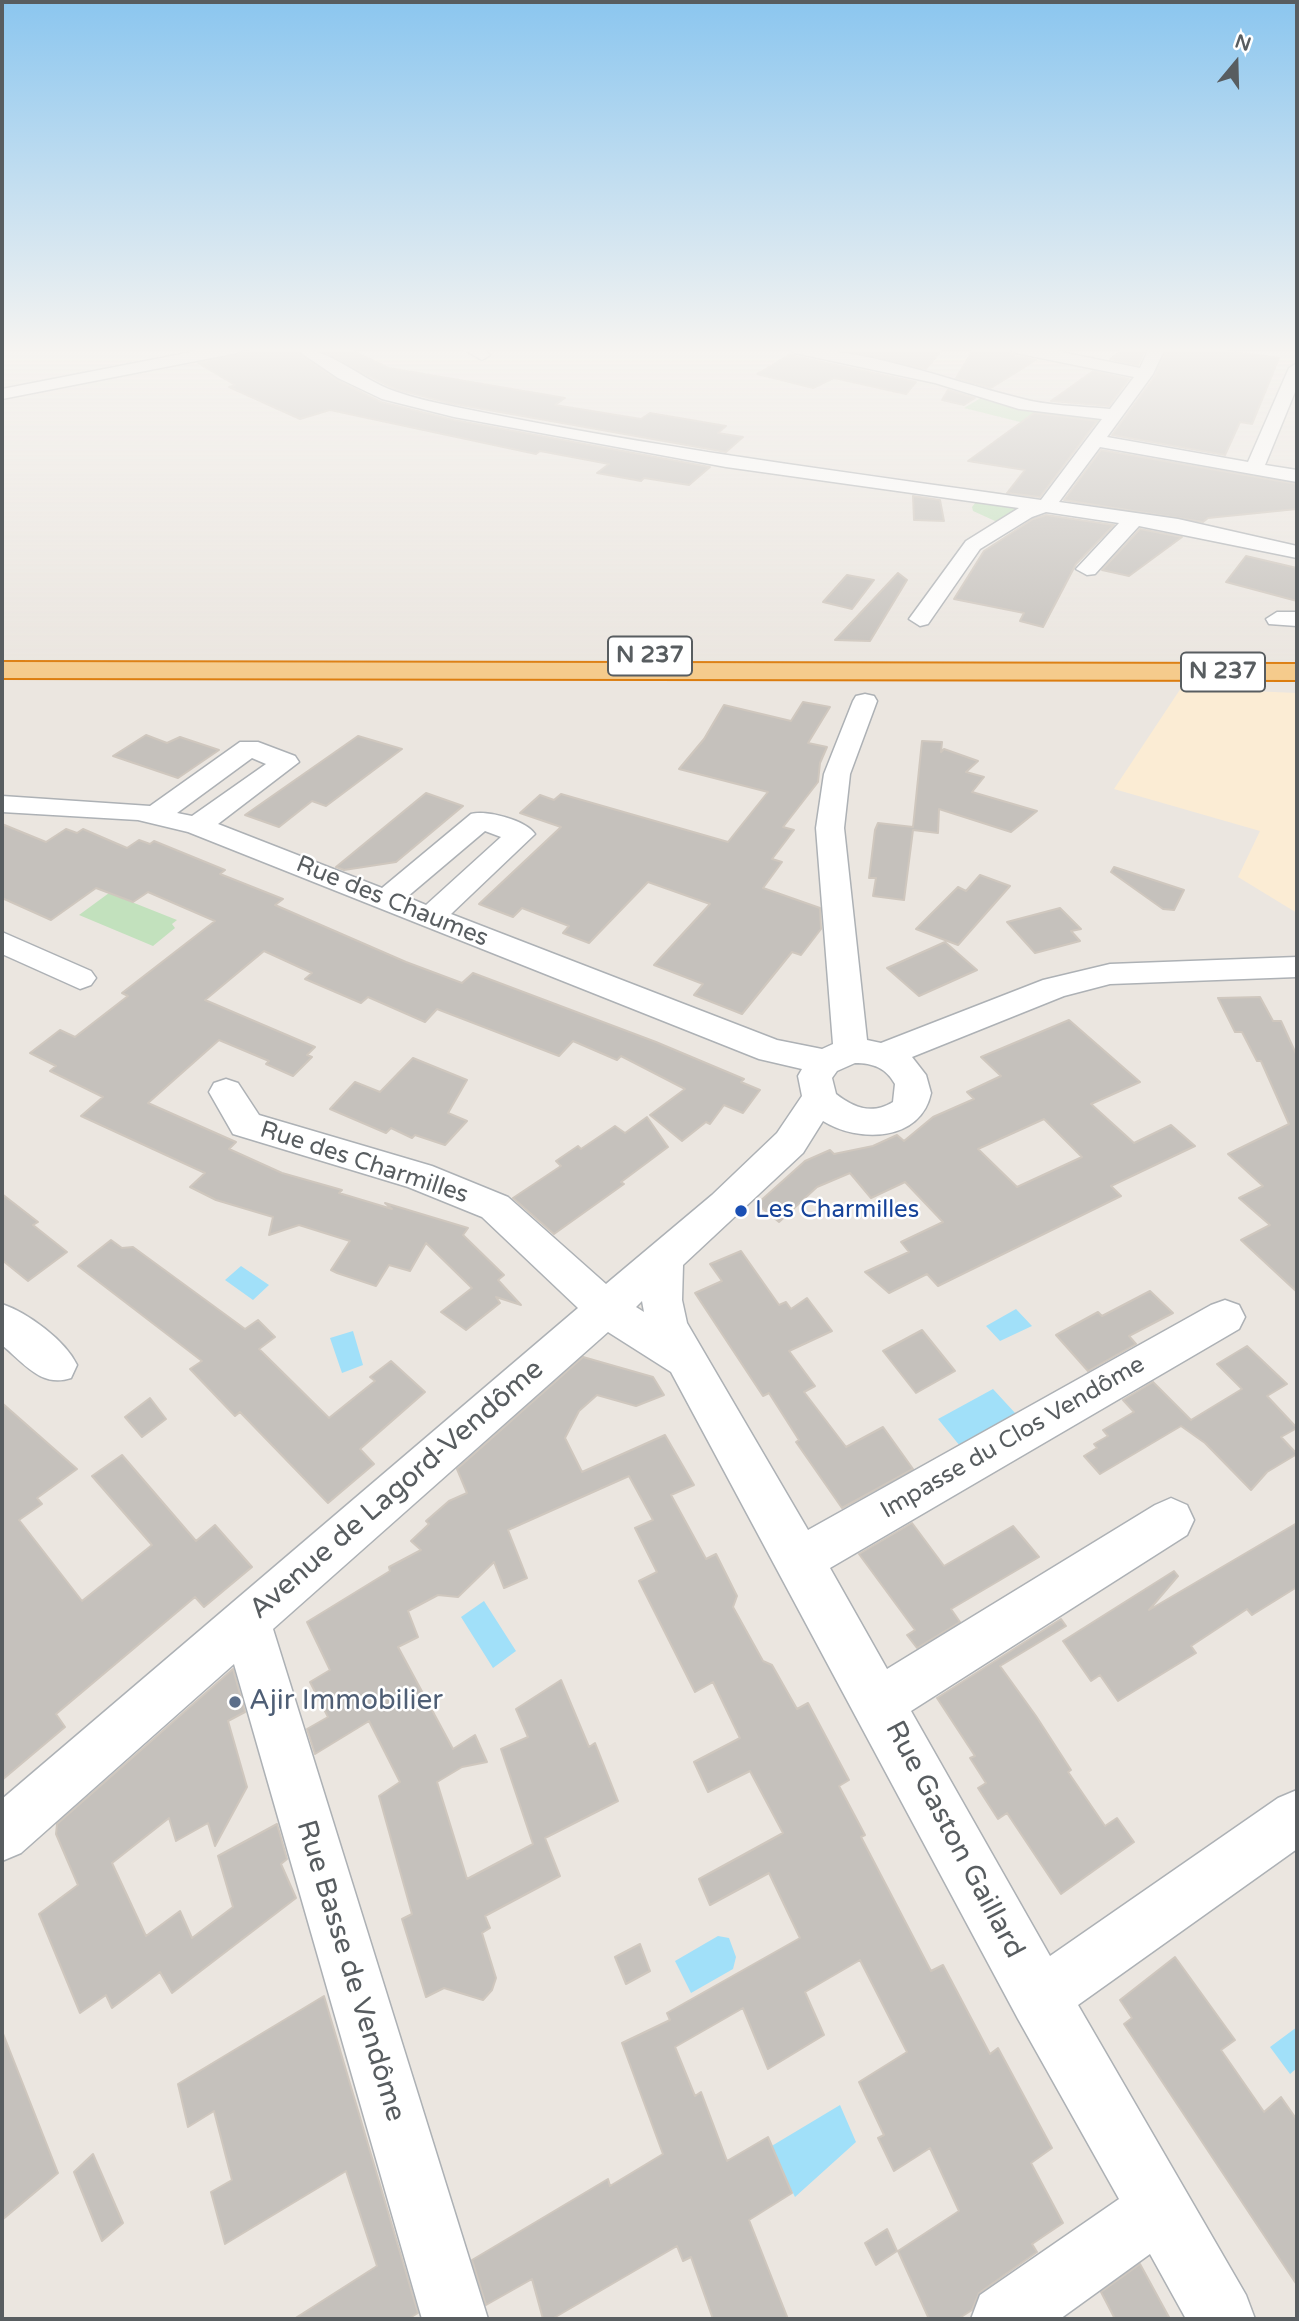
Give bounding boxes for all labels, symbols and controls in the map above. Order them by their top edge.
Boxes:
north arrow [1201,28,1271,98]
text: N [1232,30,1254,56]
road number: N 237 [608,636,692,676]
road number: N 237 [1181,652,1265,692]
street label: Rue des Chaumes [292,850,492,954]
street label: Rue des Charmilles [256,1116,472,1210]
place label: Les Charmilles [755,1197,919,1225]
marker: Les Charmilles [733,1203,749,1219]
street label: Impasse du Clos Vendôme [876,1351,1150,1525]
street label: Avenue de Lagord-Vendôme [243,1353,551,1627]
place label: Ajir Immobilier [249,1685,443,1719]
marker: Ajir Immobilier [227,1694,243,1710]
street label: Rue Gaston Gaillard [877,1716,1031,1964]
street label: Rue Basse de Vendôme [288,1816,412,2126]

